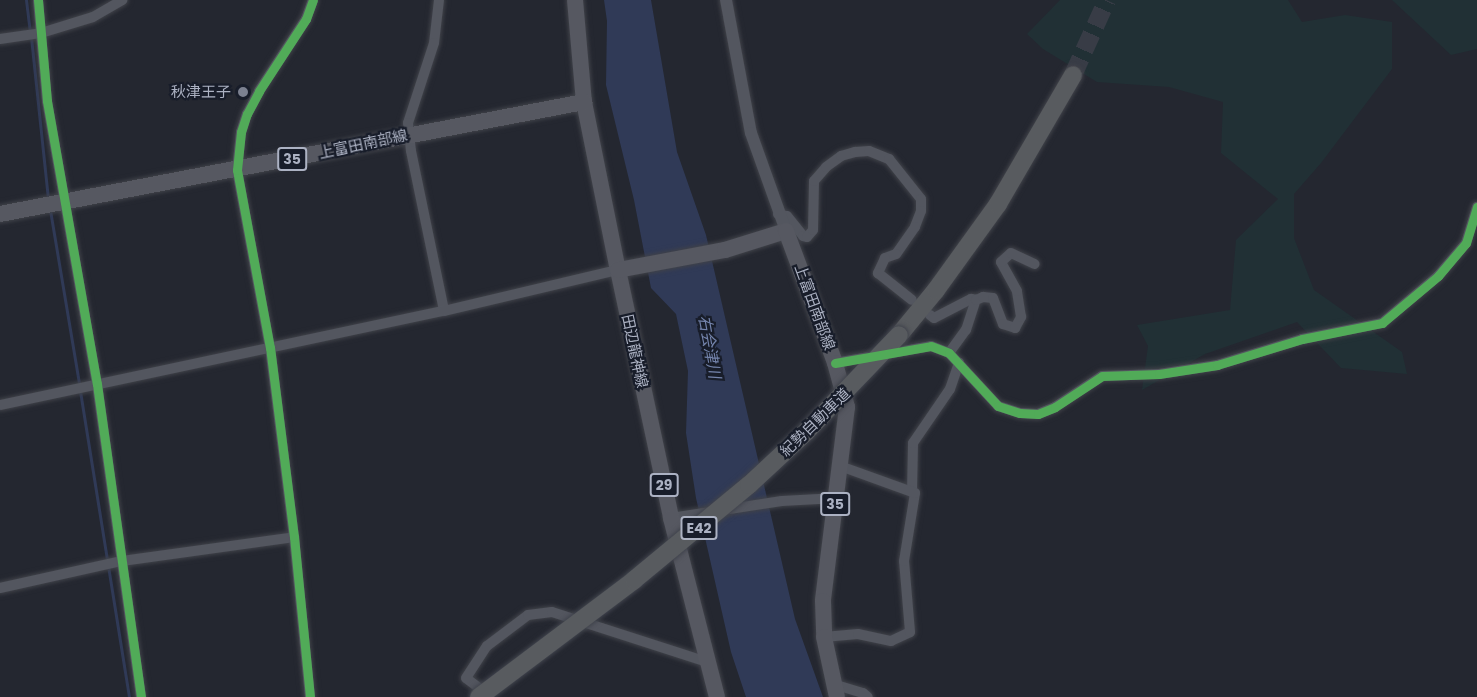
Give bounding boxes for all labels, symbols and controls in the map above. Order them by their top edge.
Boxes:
place label: 秋津王子 [171,83,231,101]
marker: 秋津王子 [236,85,250,99]
street label: 上富田南部線 [317,126,409,162]
road number: 35 [277,148,307,170]
street label: 上富田南部線 [791,262,839,352]
street label: 田辺龍神線 [618,312,652,390]
water label: 右会津川 [694,314,724,380]
street label: 紀勢自動車道 [776,384,854,460]
road number: 29 [649,474,679,496]
road number: 35 [820,493,850,515]
road number: E42 [680,517,718,539]

